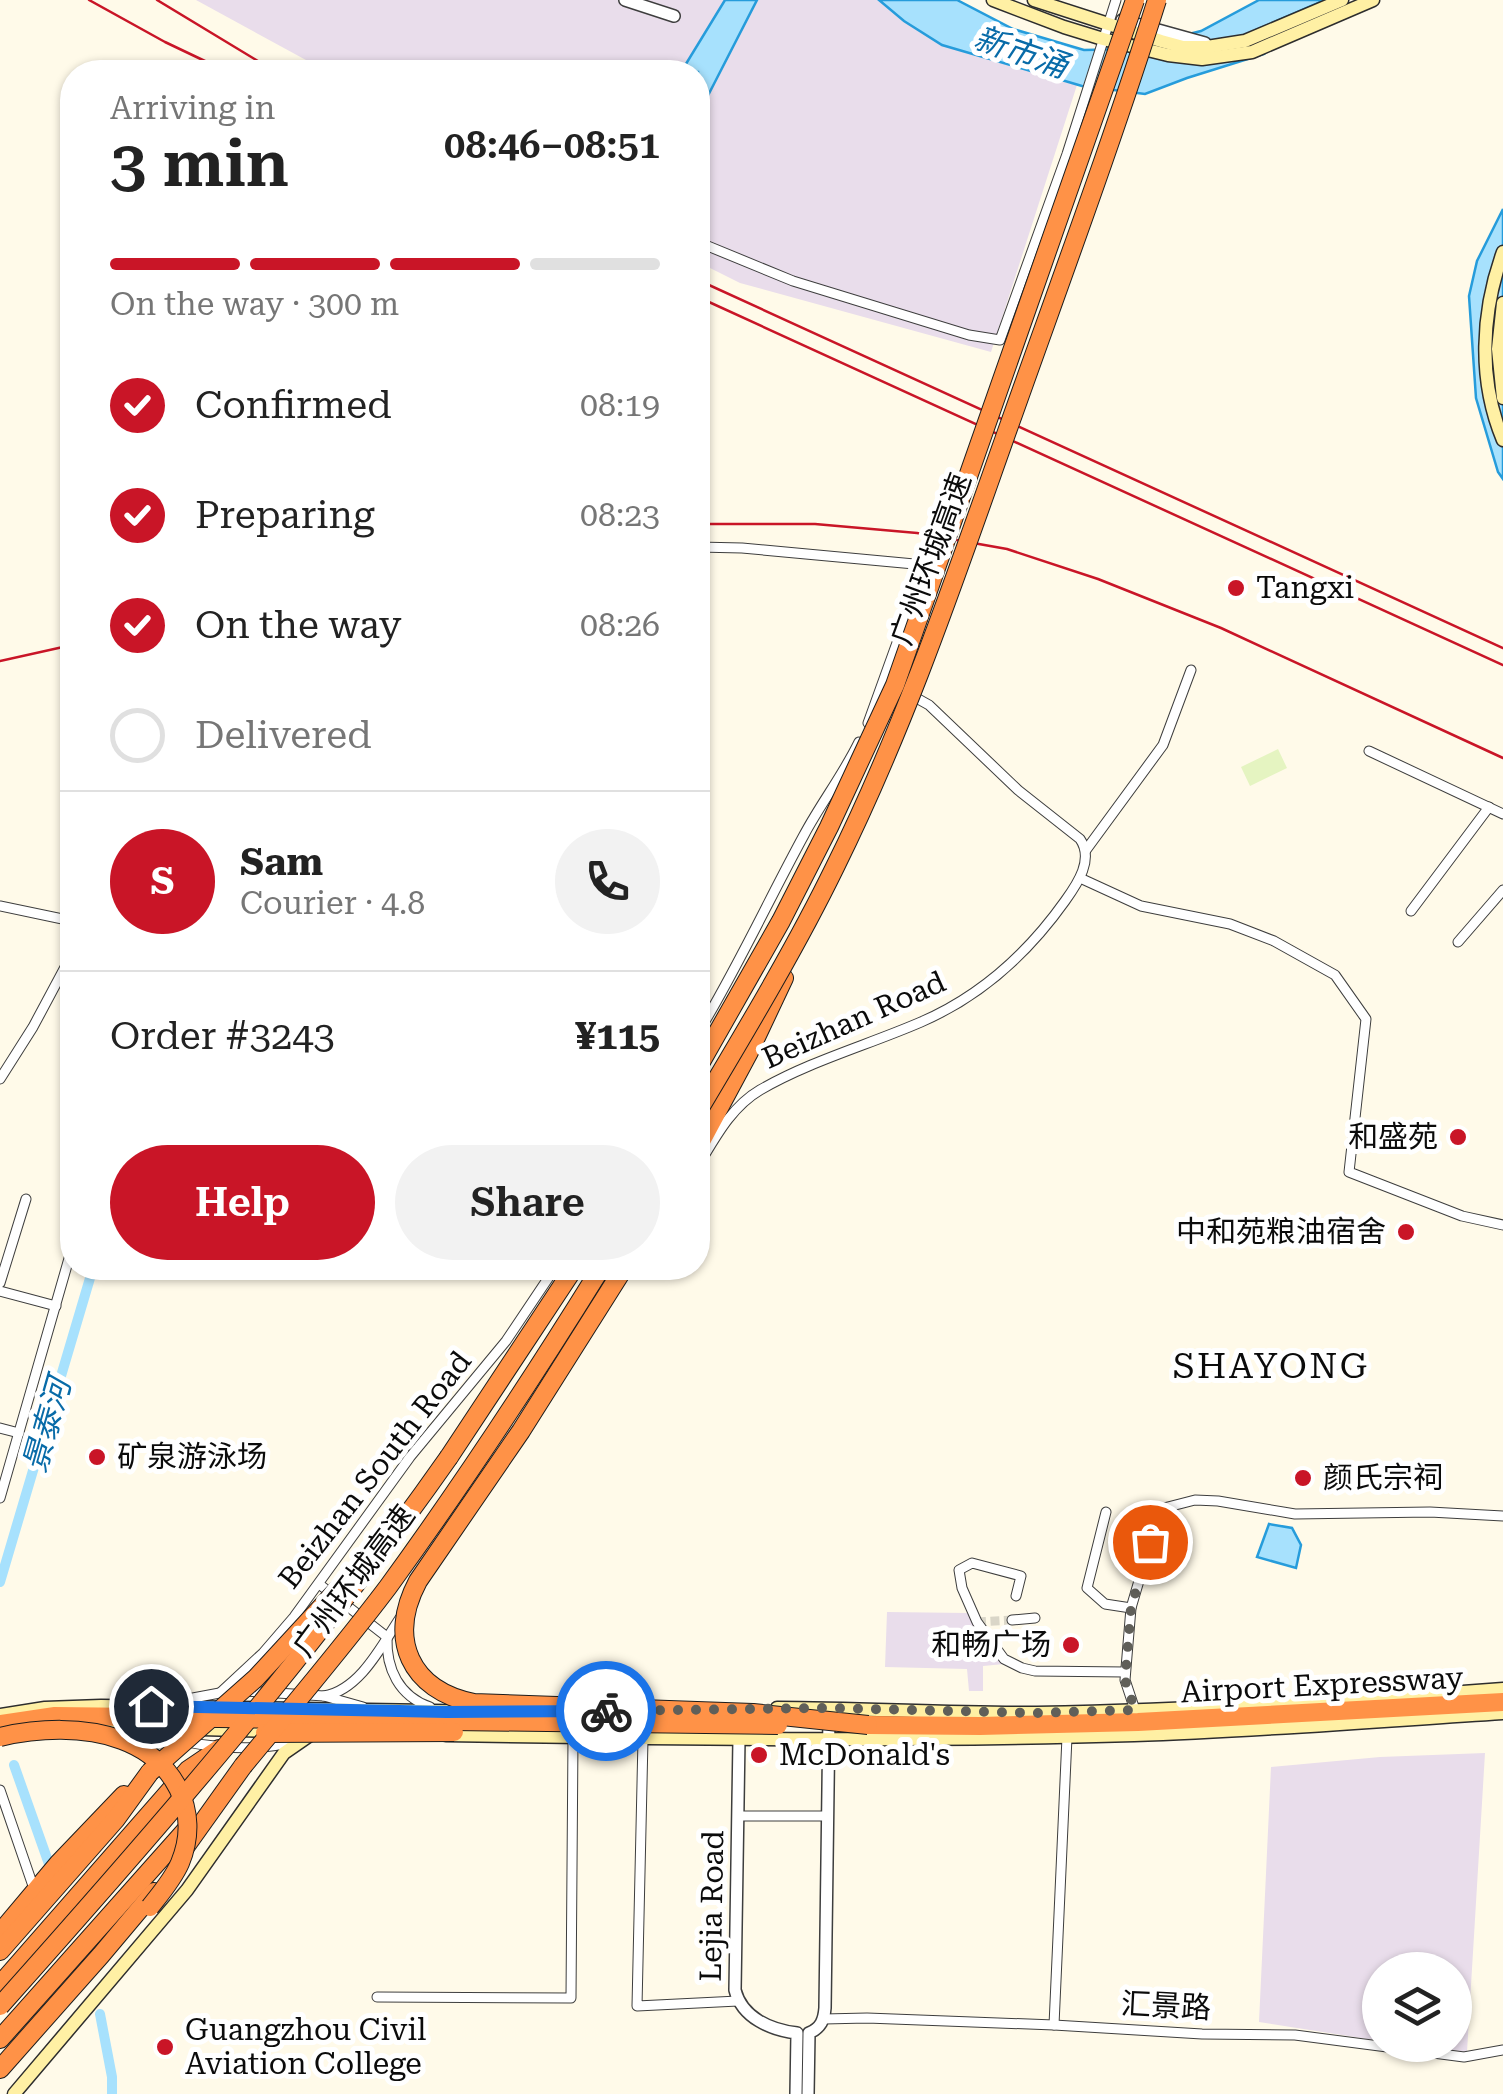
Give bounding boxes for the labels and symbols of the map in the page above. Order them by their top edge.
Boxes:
water label: 新市涌 [969,18,1075,87]
street label: 广州环城高速 [883,468,978,649]
place label: Tangxi [1256,570,1354,605]
marker: Tangxi [1225,577,1247,599]
street label: Beizhan Road [757,964,951,1076]
place label: 和盛苑 [1348,1119,1438,1154]
marker: 和盛苑 [1447,1126,1469,1148]
place label: 中和苑粮油宿舍 [1176,1214,1386,1249]
marker: 中和苑粮油宿舍 [1395,1221,1417,1243]
street label: Beizhan South Road [271,1344,478,1595]
district label: SHAYONG [1173,1346,1369,1387]
water label: 景泰河 [16,1368,80,1476]
place label: 矿泉游泳场 [117,1439,267,1474]
marker: 矿泉游泳场 [86,1446,108,1468]
place label: 颜氏宗祠 [1323,1460,1443,1495]
marker: 颜氏宗祠 [1292,1467,1314,1489]
street label: 广州环城高速 [285,1498,422,1663]
pin [1108,1500,1193,1585]
place label: 和畅广场 [931,1627,1051,1662]
marker: 和畅广场 [1060,1634,1082,1656]
street label: Airport Expressway [1180,1660,1464,1709]
courier [556,1661,656,1761]
pin [109,1664,194,1749]
place label: McDonald's [779,1737,950,1772]
marker: McDonald's [748,1744,770,1766]
street label: Lejia Road [693,1830,730,1982]
street label: 汇景路 [1120,1986,1212,2025]
place label: Guangzhou Civil Aviation College [185,2012,426,2081]
marker: Guangzhou Civil Aviation College [154,2036,176,2058]

